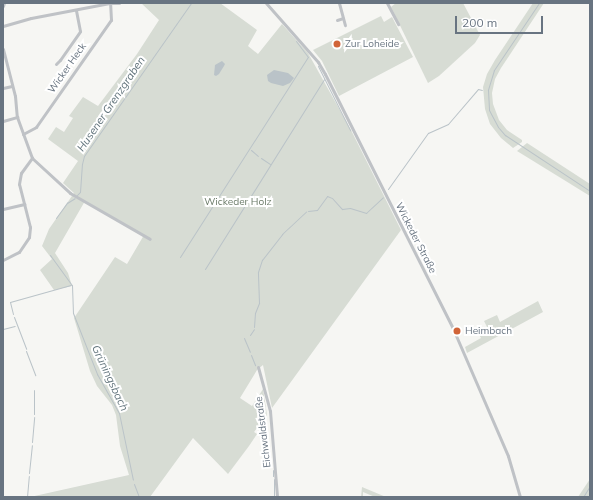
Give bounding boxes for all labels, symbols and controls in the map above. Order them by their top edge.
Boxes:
scale bar [457,8,545,34]
text: 200 m [462,15,497,30]
place label: Zur Loheide [345,38,399,50]
marker: Zur Loheide [332,39,342,49]
street label: Wicker Heck [45,41,89,95]
water label: Husener Grenzgraben [74,54,148,154]
park label: Wickeder Holz [204,196,272,208]
street label: Wickeder Straße [393,201,439,275]
place label: Heimbach [465,325,512,337]
marker: Heimbach [452,326,462,336]
water label: Grüningsbach [89,343,131,413]
street label: Eichwaldstraße [253,396,273,468]

